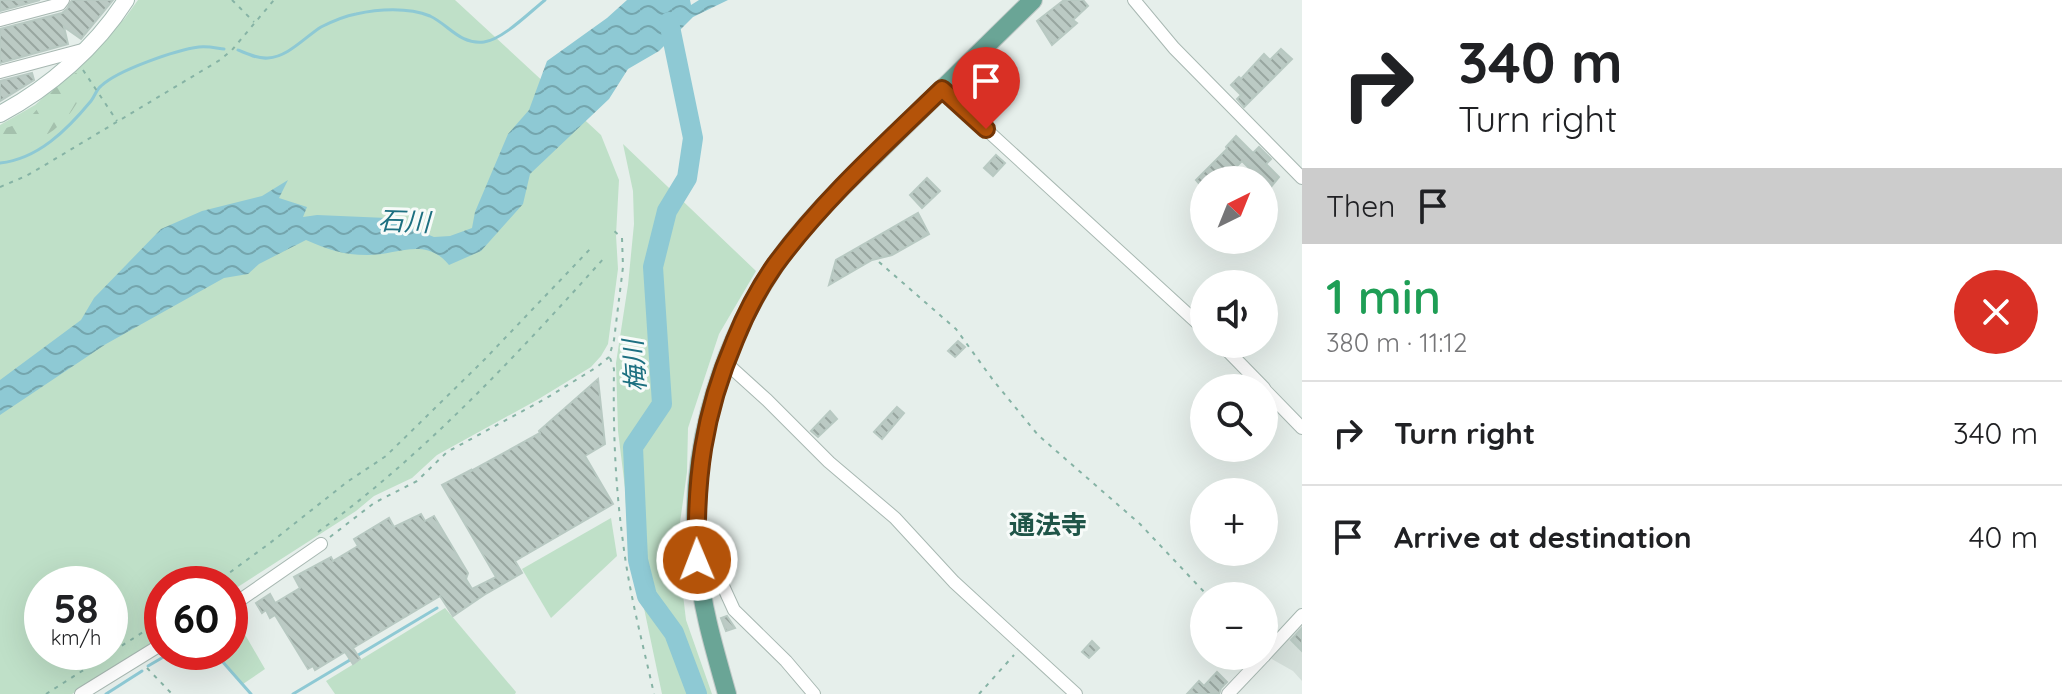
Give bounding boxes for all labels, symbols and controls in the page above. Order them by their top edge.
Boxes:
text: 340 m [1458,27,1623,97]
icon: right [1326,32,1430,136]
pin [952,47,1020,129]
icon: arrive [964,59,1008,103]
text: Turn right [1458,96,1617,141]
north arrow [1190,166,1278,254]
map controls [1190,166,1278,670]
icon: arrive [1411,184,1455,228]
text: Then [1326,187,1395,225]
water label: 石川 [377,204,434,239]
text: 1 min [1326,266,1441,326]
button: sound [1190,270,1278,358]
button: close [1954,270,2038,354]
text: 380 m · 11:12 [1326,326,1467,359]
water label: 梅川 [616,336,652,393]
button: search [1190,374,1278,462]
icon: right [1326,411,1370,455]
text: Turn right [1394,414,1535,452]
text: 340 m [1953,414,2038,452]
button: + [1190,478,1278,566]
district label: 通法寺 [1009,508,1087,541]
icon: arrive [1326,515,1370,559]
position arrow [655,518,739,602]
text: Arrive at destination [1394,518,1692,556]
text: 40 m [1969,518,2038,556]
speed limit sign: 60 [144,566,248,670]
button: − [1190,582,1278,670]
text: 58 [54,583,98,633]
text: km/h [51,625,101,650]

